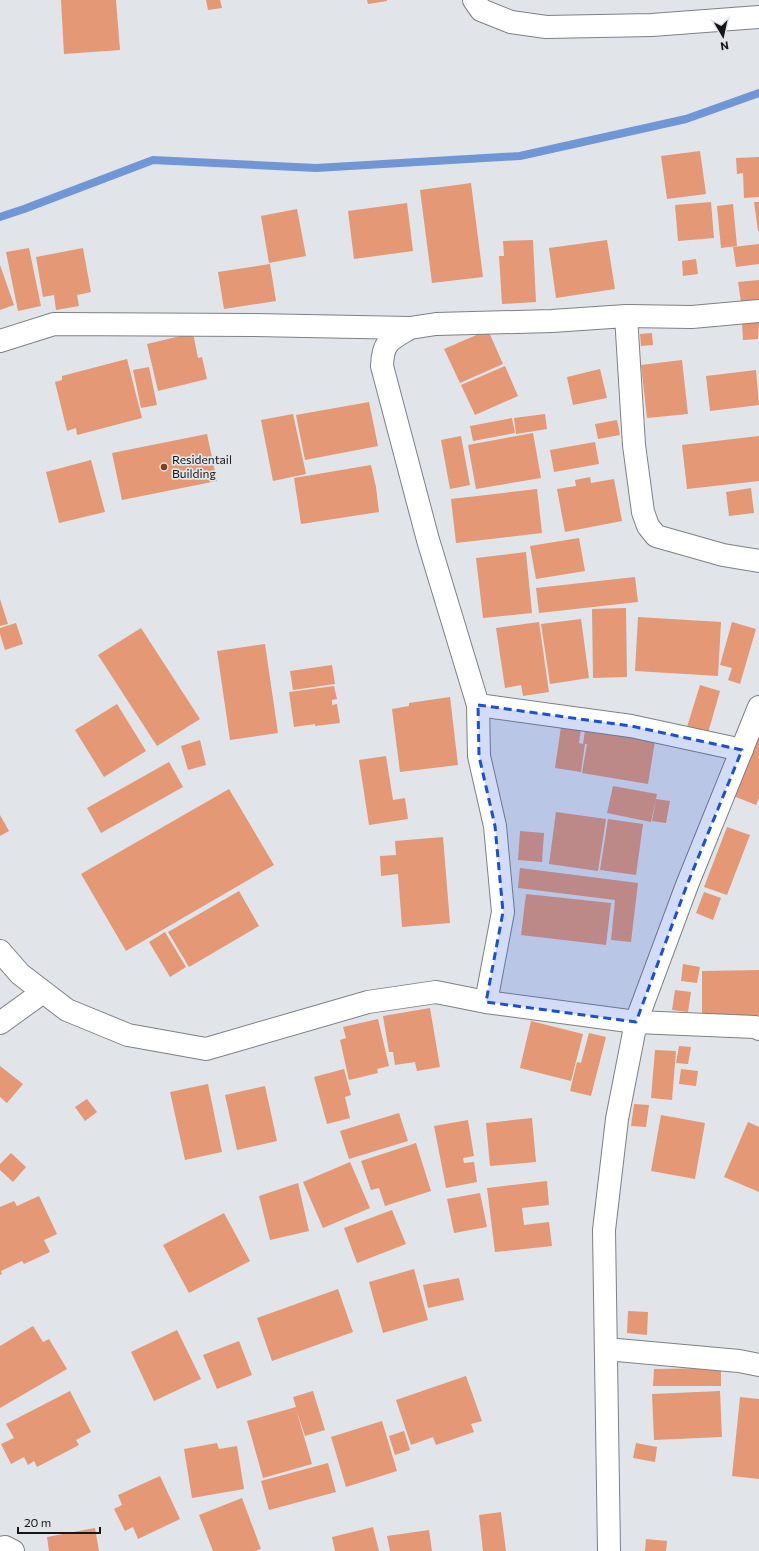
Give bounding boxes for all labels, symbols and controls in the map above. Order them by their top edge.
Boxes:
north arrow [703,16,743,56]
text: N [720,39,730,53]
place label: Residentail Building [172,452,232,480]
marker: Residentail Building [159,462,169,472]
scale bar [18,1509,100,1535]
text: 20 m [24,1515,51,1529]

